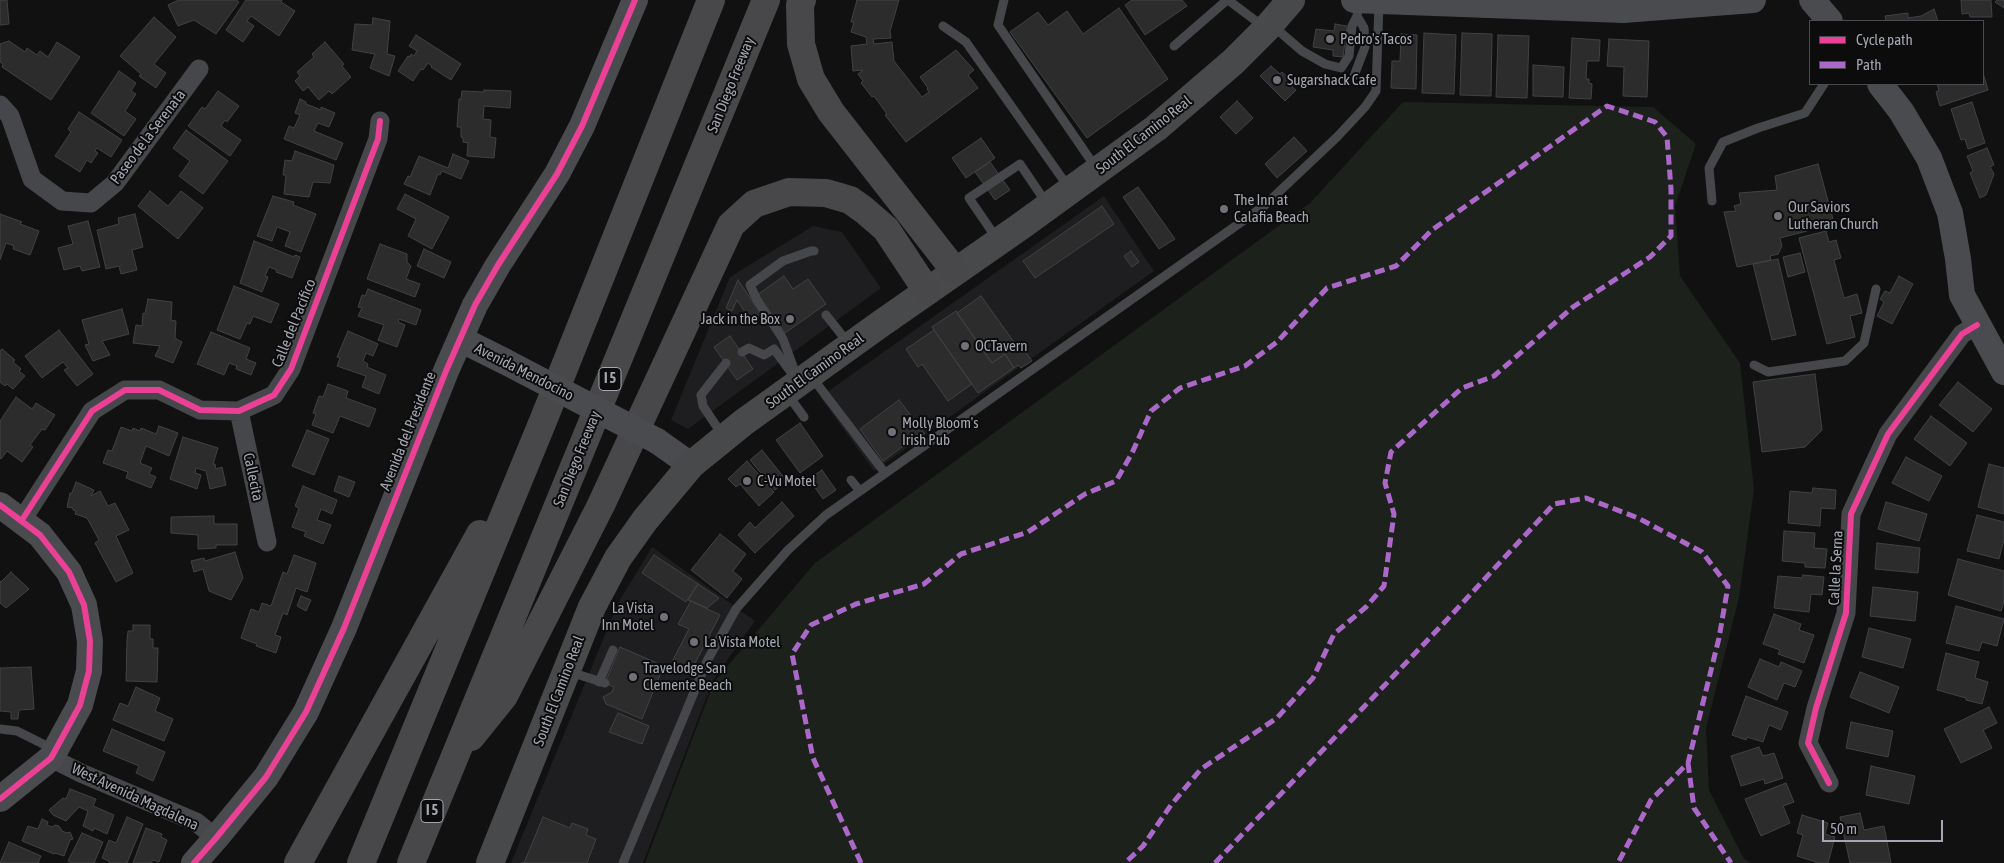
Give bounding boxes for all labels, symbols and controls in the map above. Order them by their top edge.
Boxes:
legend [1809,20,1984,85]
place label: Pedro's Tacos [1340,30,1412,48]
text: Cycle path [1856,31,1913,48]
marker: Pedro's Tacos [1324,33,1336,45]
street label: San Diego Freeway [704,34,758,136]
text: Path [1856,56,1882,73]
place label: Sugarshack Cafe [1287,71,1377,89]
marker: Sugarshack Cafe [1271,74,1283,86]
street label: Paseo de la Serenata [106,86,190,188]
street label: South El Camino Real [1093,92,1195,178]
place label: The Inn at Calafia Beach [1234,191,1309,226]
place label: Our Saviors Lutheran Church [1788,198,1878,233]
marker: The Inn at Calafia Beach [1218,203,1230,215]
marker: Our Saviors Lutheran Church [1772,210,1784,222]
street label: Calle del Pacifico [268,276,320,370]
place label: Jack in the Box [701,310,780,328]
marker: Jack in the Box [784,313,796,325]
street label: South El Camino Real [763,330,867,412]
place label: OCTavern [975,337,1028,355]
street label: Avenida Mendocino [471,339,577,405]
marker: OCTavern [959,340,971,352]
road number: I 5 [599,368,621,390]
street label: Avenida del Presidente [376,369,440,493]
street label: San Diego Freeway [550,408,604,510]
place label: Molly Bloom's Irish Pub [902,414,978,449]
marker: Molly Bloom's Irish Pub [886,426,898,438]
street label: Callecita [239,451,267,503]
place label: C-Vu Motel [757,472,816,490]
marker: C-Vu Motel [741,475,753,487]
street label: Calle la Serna [1825,530,1847,606]
place label: La Vista Inn Motel [602,599,654,634]
marker: La Vista Inn Motel [658,611,670,623]
street label: South El Camino Real [530,633,588,749]
place label: La Vista Motel [704,633,780,651]
marker: La Vista Motel [688,636,700,648]
place label: Travelodge San Clemente Beach [643,659,732,694]
marker: Travelodge San Clemente Beach [627,671,639,683]
street label: West Avenida Magdalena [69,760,201,834]
road number: I 5 [421,799,443,822]
scale bar [1824,810,1945,842]
text: 50 m [1830,820,1857,837]

